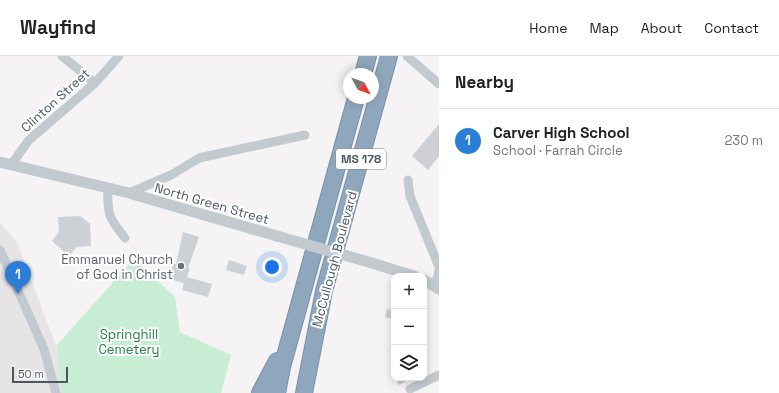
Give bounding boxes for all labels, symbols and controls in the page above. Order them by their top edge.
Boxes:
text: Wayfind [20,15,96,40]
text: Home [529,19,567,37]
text: Map [589,19,619,37]
text: About [641,19,682,37]
text: Contact [704,19,759,37]
street label: Clinton Street [17,65,93,136]
north arrow [343,68,379,104]
text: Nearby [455,71,514,93]
text: Carver High School [493,123,630,142]
text: 1 [465,132,471,149]
text: 230 m [725,132,763,149]
text: School · Farrah Circle [493,142,623,159]
road number: MS 178 [336,149,386,169]
street label: North Green Street [153,179,271,228]
street label: McCullough Boulevard [308,189,361,329]
place label: Emmanuel Church of God in Christ [61,251,173,283]
your location [262,257,282,277]
pin: 1 [5,261,31,294]
marker: Emmanuel Church of God in Christ [176,261,186,271]
map controls [391,273,427,381]
button: + [391,273,427,309]
button: − [391,309,427,345]
park label: Springhill Cemetery [99,326,159,358]
button: layers [391,345,427,381]
scale bar [12,365,68,384]
text: 50 m [18,367,44,381]

